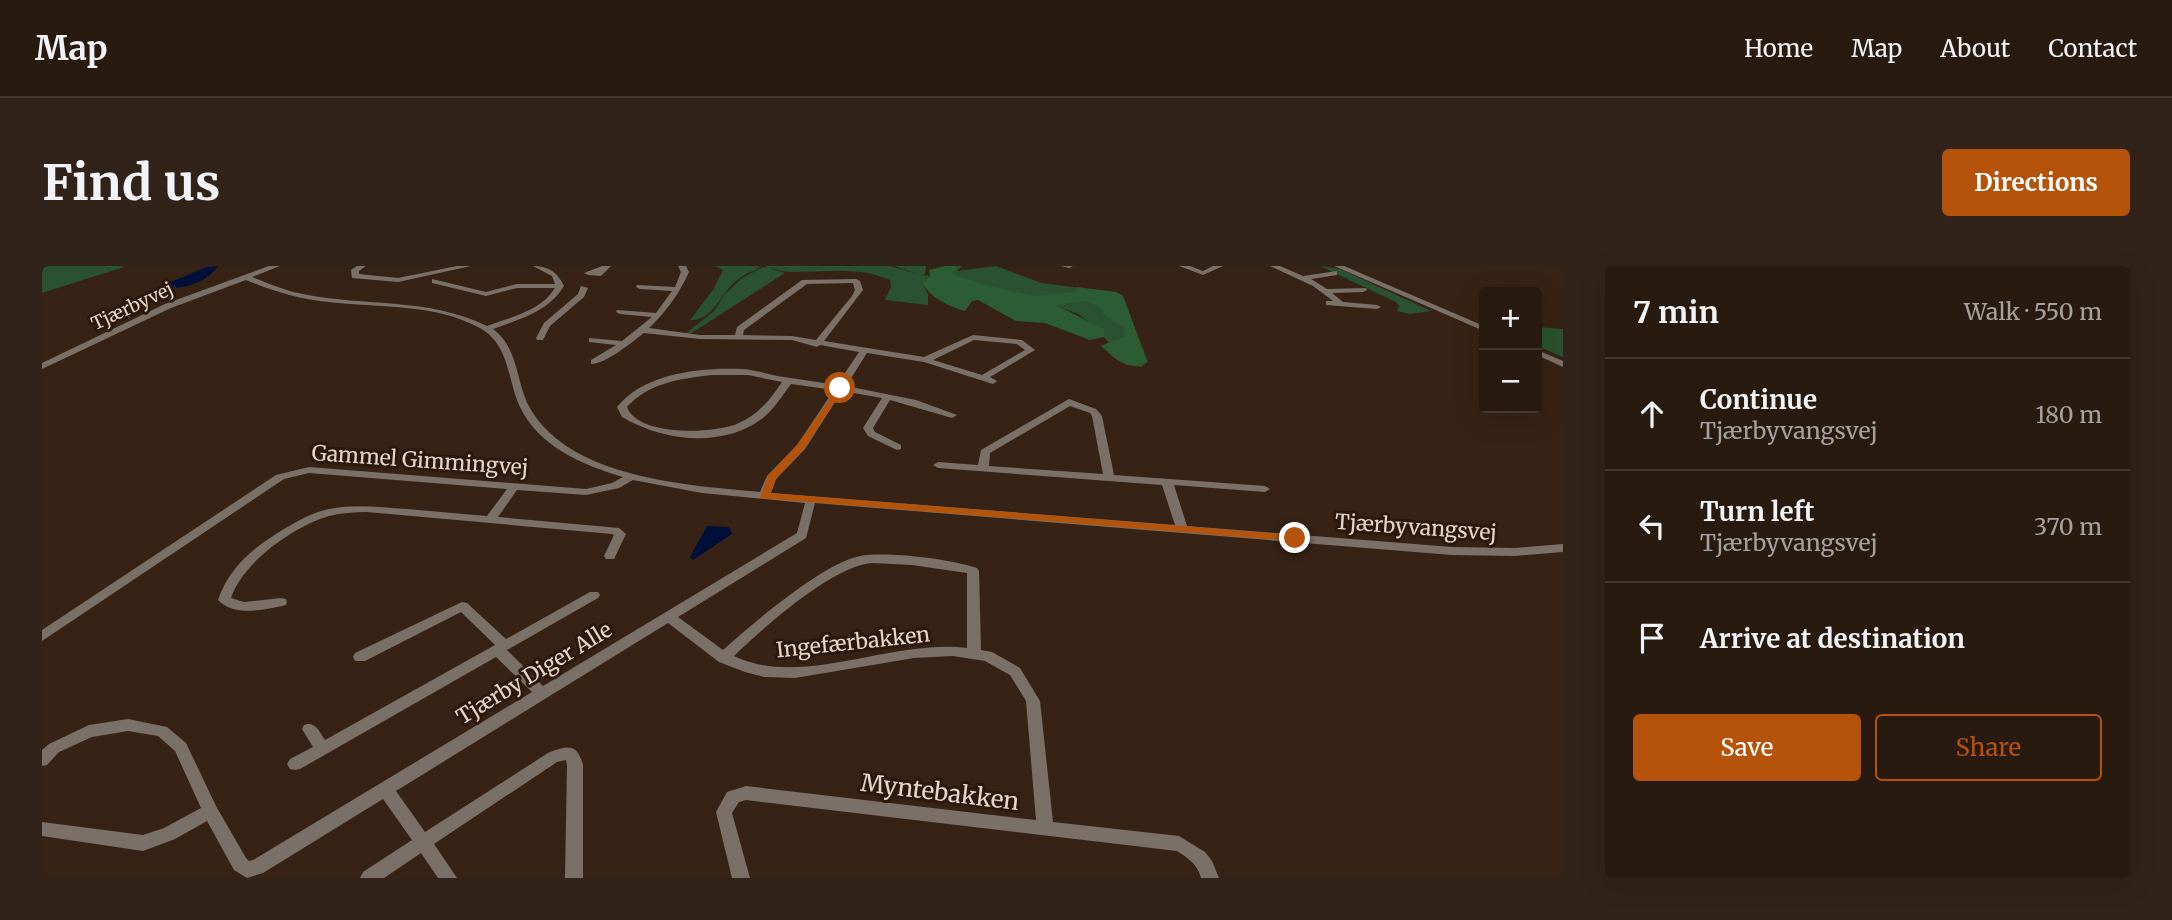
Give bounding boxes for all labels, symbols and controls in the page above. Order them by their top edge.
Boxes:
text: Map [35,28,108,69]
text: Home [1744,33,1813,64]
text: Map [1851,33,1902,64]
text: About [1940,33,2010,64]
text: Contact [2048,33,2137,64]
button: Directions [1942,149,2130,216]
text: Find us [42,152,220,213]
street label: Tjærbyvej [87,277,177,335]
map controls [1479,287,1542,413]
button: + [1479,287,1542,350]
text: 7 min [1633,293,1719,331]
text: Walk · 550 m [1964,297,2102,326]
button: − [1479,350,1542,413]
route start [824,372,855,403]
text: Continue [1700,383,1817,416]
icon: ahead [1633,395,1671,433]
text: 180 m [2036,400,2102,429]
text: Tjærbyvangsvej [1700,416,1878,445]
street label: Gammel Gimmingvej [311,439,529,481]
text: Turn left [1700,495,1814,528]
icon: left [1633,507,1671,545]
street label: Tjærbyvangsvej [1334,508,1498,546]
text: 370 m [2034,512,2102,541]
route end [1279,522,1310,553]
text: Tjærbyvangsvej [1700,528,1878,557]
street label: Tjærby Diger Alle [451,616,617,730]
icon: arrive [1633,619,1671,657]
street label: Ingefærbakken [775,620,931,663]
text: Arrive at destination [1700,622,1965,655]
button: Save [1633,714,1861,781]
button: Share [1875,714,2102,781]
street label: Myntebakken [859,767,1021,817]

